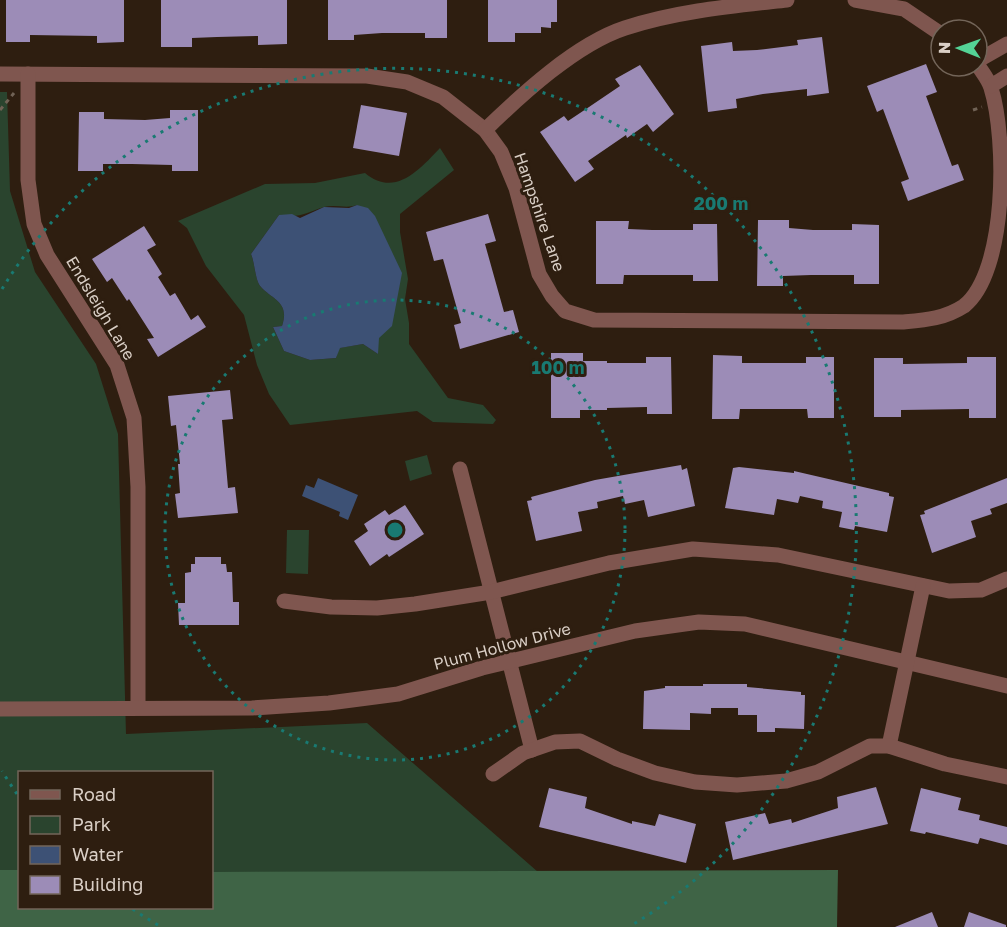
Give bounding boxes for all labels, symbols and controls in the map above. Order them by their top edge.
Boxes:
north arrow [929,18,989,78]
text: N [934,41,954,54]
street label: Hampshire Lane [510,150,570,274]
text: 200 m [694,192,748,214]
street label: Endsleigh Lane [62,252,140,364]
text: 100 m [532,356,584,378]
centre of rings [385,520,405,540]
street label: Plum Hollow Drive [431,618,573,674]
legend [18,771,213,909]
text: Road [72,783,116,805]
text: Park [72,813,111,835]
text: Water [72,843,123,865]
text: Building [72,873,143,895]

